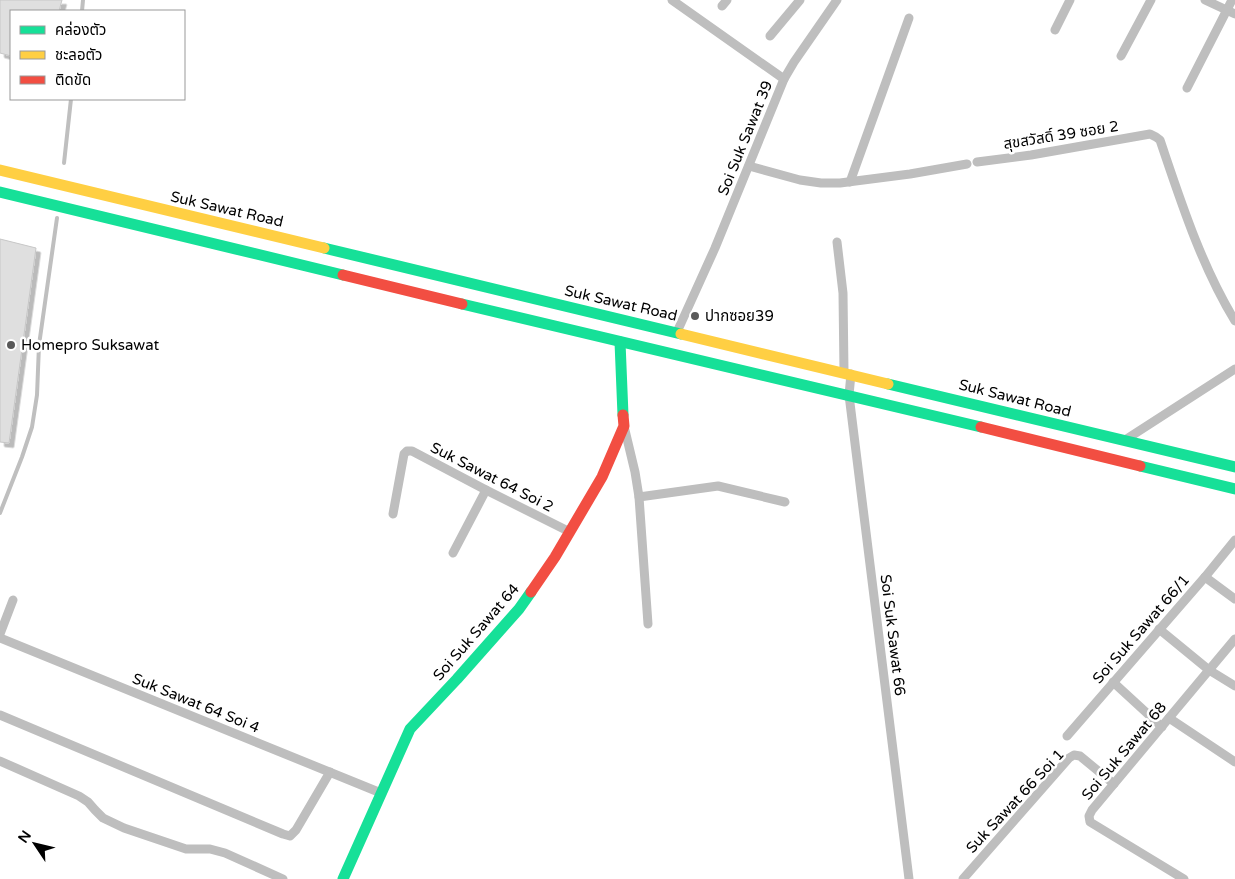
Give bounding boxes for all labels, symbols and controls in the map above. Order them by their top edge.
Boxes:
legend [10,10,185,100]
text: คล่องตัว [55,21,106,39]
text: ชะลอตัว [55,46,102,64]
text: ติดขัด [55,71,91,89]
street label: Soi Suk Sawat 39 [714,78,776,198]
street label: สุขสวัสดิ์ 39 ซอย 2 [1002,117,1120,153]
street label: Suk Sawat Road [169,187,285,231]
street label: Suk Sawat Road [563,281,679,325]
place label: ปากซอย39 [705,307,774,325]
marker: ปากซอย39 [689,310,701,322]
place label: Homepro Suksawat [21,336,159,354]
marker: Homepro Suksawat [5,339,17,351]
street label: Suk Sawat Road [957,375,1073,421]
street label: Suk Sawat 64 Soi 2 [427,438,557,516]
street label: Soi Suk Sawat 66/1 [1089,571,1193,687]
street label: Soi Suk Sawat 66 [877,573,909,697]
street label: Soi Suk Sawat 64 [429,580,523,684]
street label: Suk Sawat 64 Soi 4 [130,669,262,737]
street label: Soi Suk Sawat 68 [1078,698,1170,804]
street label: Suk Sawat 66 Soi 1 [962,745,1068,857]
north arrow [10,819,60,869]
text: N [15,827,35,846]

